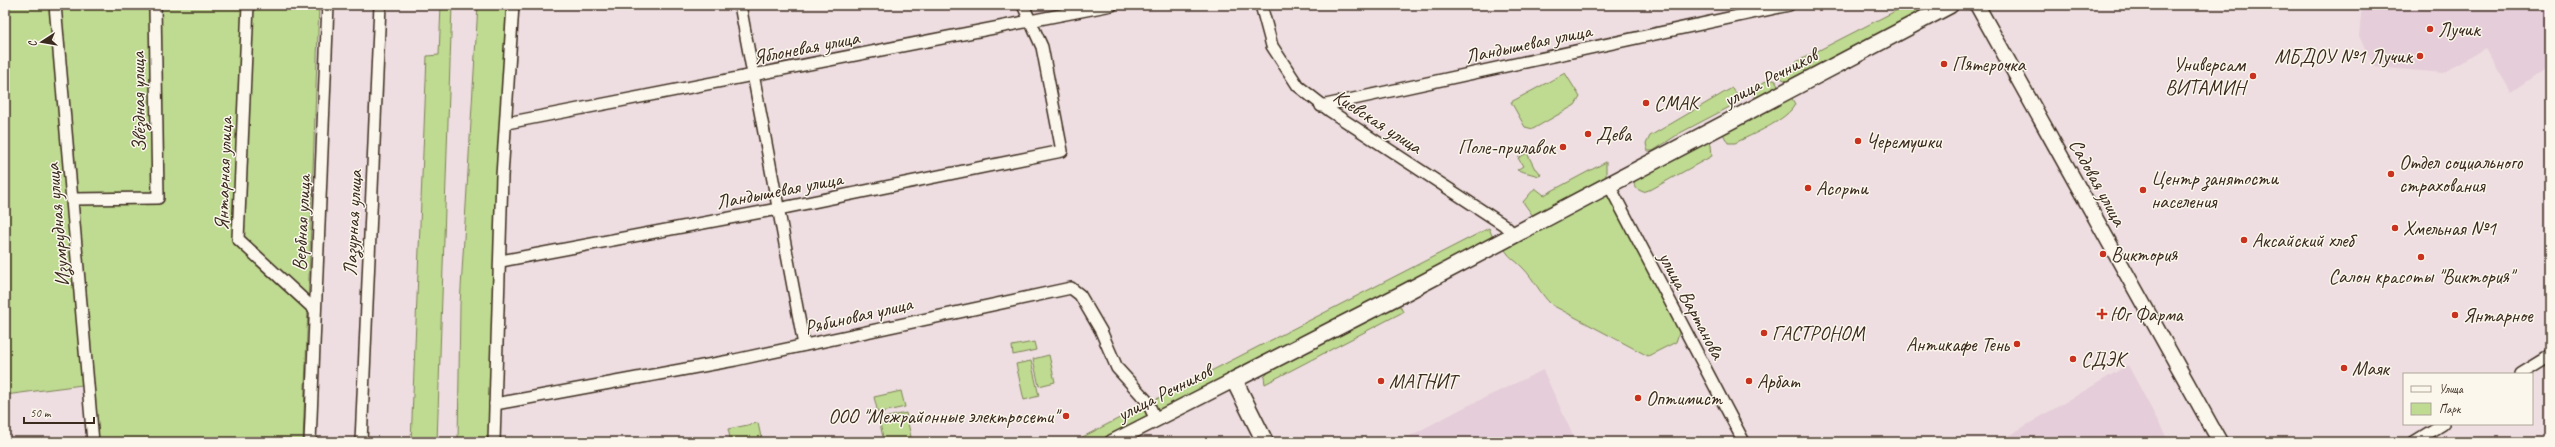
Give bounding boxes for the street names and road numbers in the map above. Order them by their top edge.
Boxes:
street label: Ландышевая улица [1463,18,1595,69]
street label: Яблоневая улица [751,25,863,70]
street label: улица Речников [1718,40,1825,113]
street label: Звёздная улица [125,50,153,152]
street label: Киевская улица [1329,84,1428,160]
street label: Янтарная улица [209,115,238,231]
street label: Садовая улица [2063,134,2132,231]
street label: Изумрудная улица [40,161,76,288]
street label: Ландышевая улица [714,166,846,215]
street label: Лазурная улица [337,168,369,277]
street label: Вербная улица [287,173,317,272]
street label: улица Вартанова [1652,246,1731,364]
street label: Рябиновая улица [802,291,916,340]
street label: улица Речников [1112,356,1219,427]

